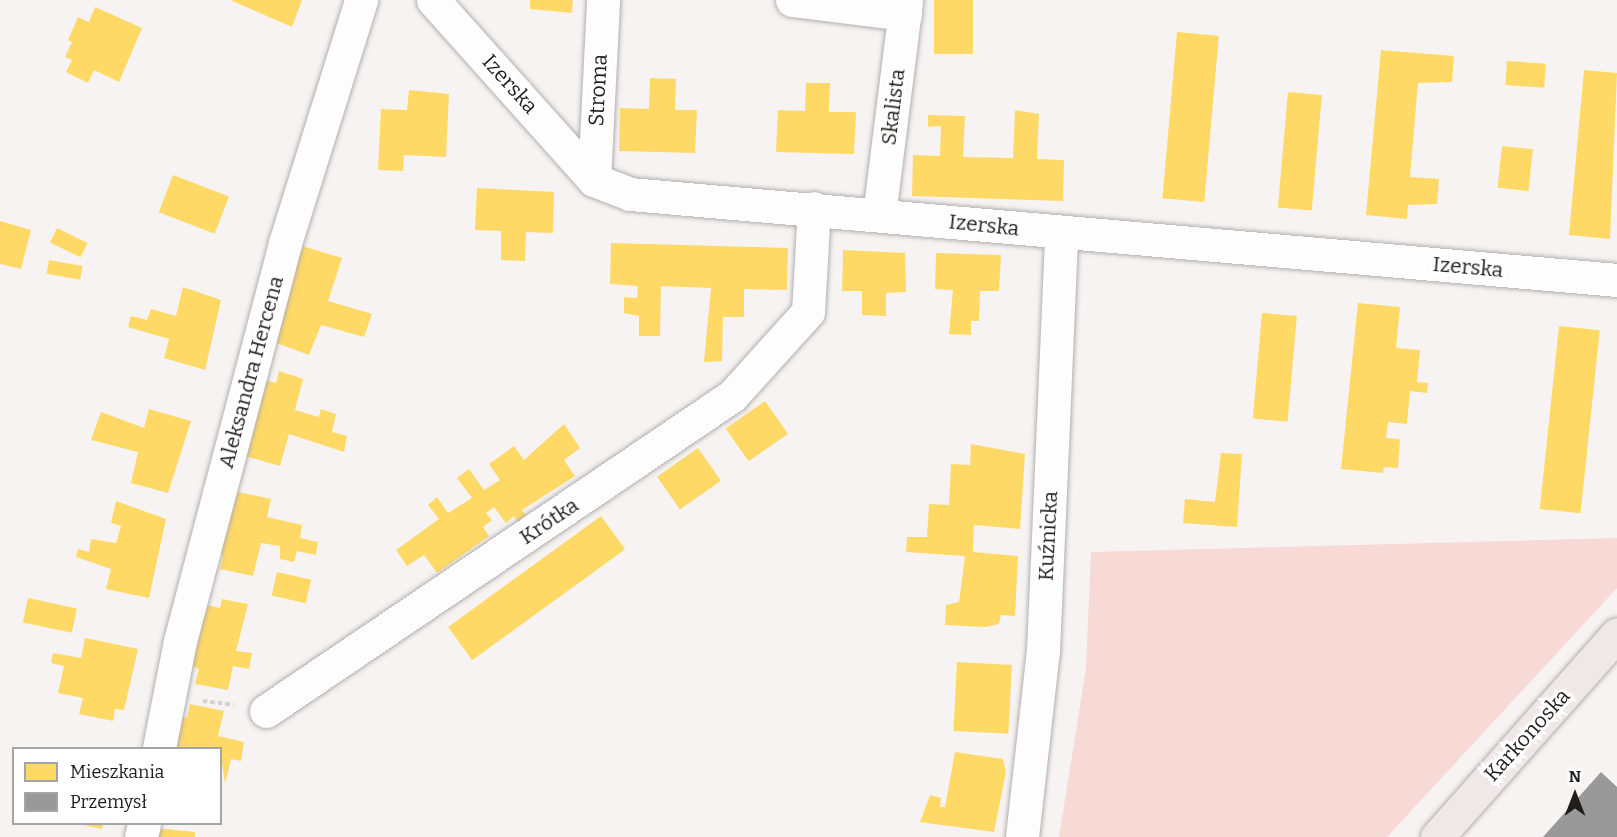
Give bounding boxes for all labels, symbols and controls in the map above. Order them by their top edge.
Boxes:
street label: Izerska [477,49,543,119]
street label: Stroma [584,53,612,127]
street label: Skalista [876,67,910,147]
street label: Izerska [947,209,1021,241]
street label: Izerska [1432,251,1504,283]
street label: Aleksandra Hercena [213,273,289,471]
street label: Kuźnicka [1033,490,1063,582]
street label: Krótka [515,492,583,550]
street label: Karkonoska [1479,684,1575,786]
legend [12,747,222,825]
text: Mieszkania [70,761,164,783]
north arrow [1545,765,1605,825]
text: N [1569,767,1581,786]
text: Przemysł [70,791,147,813]

